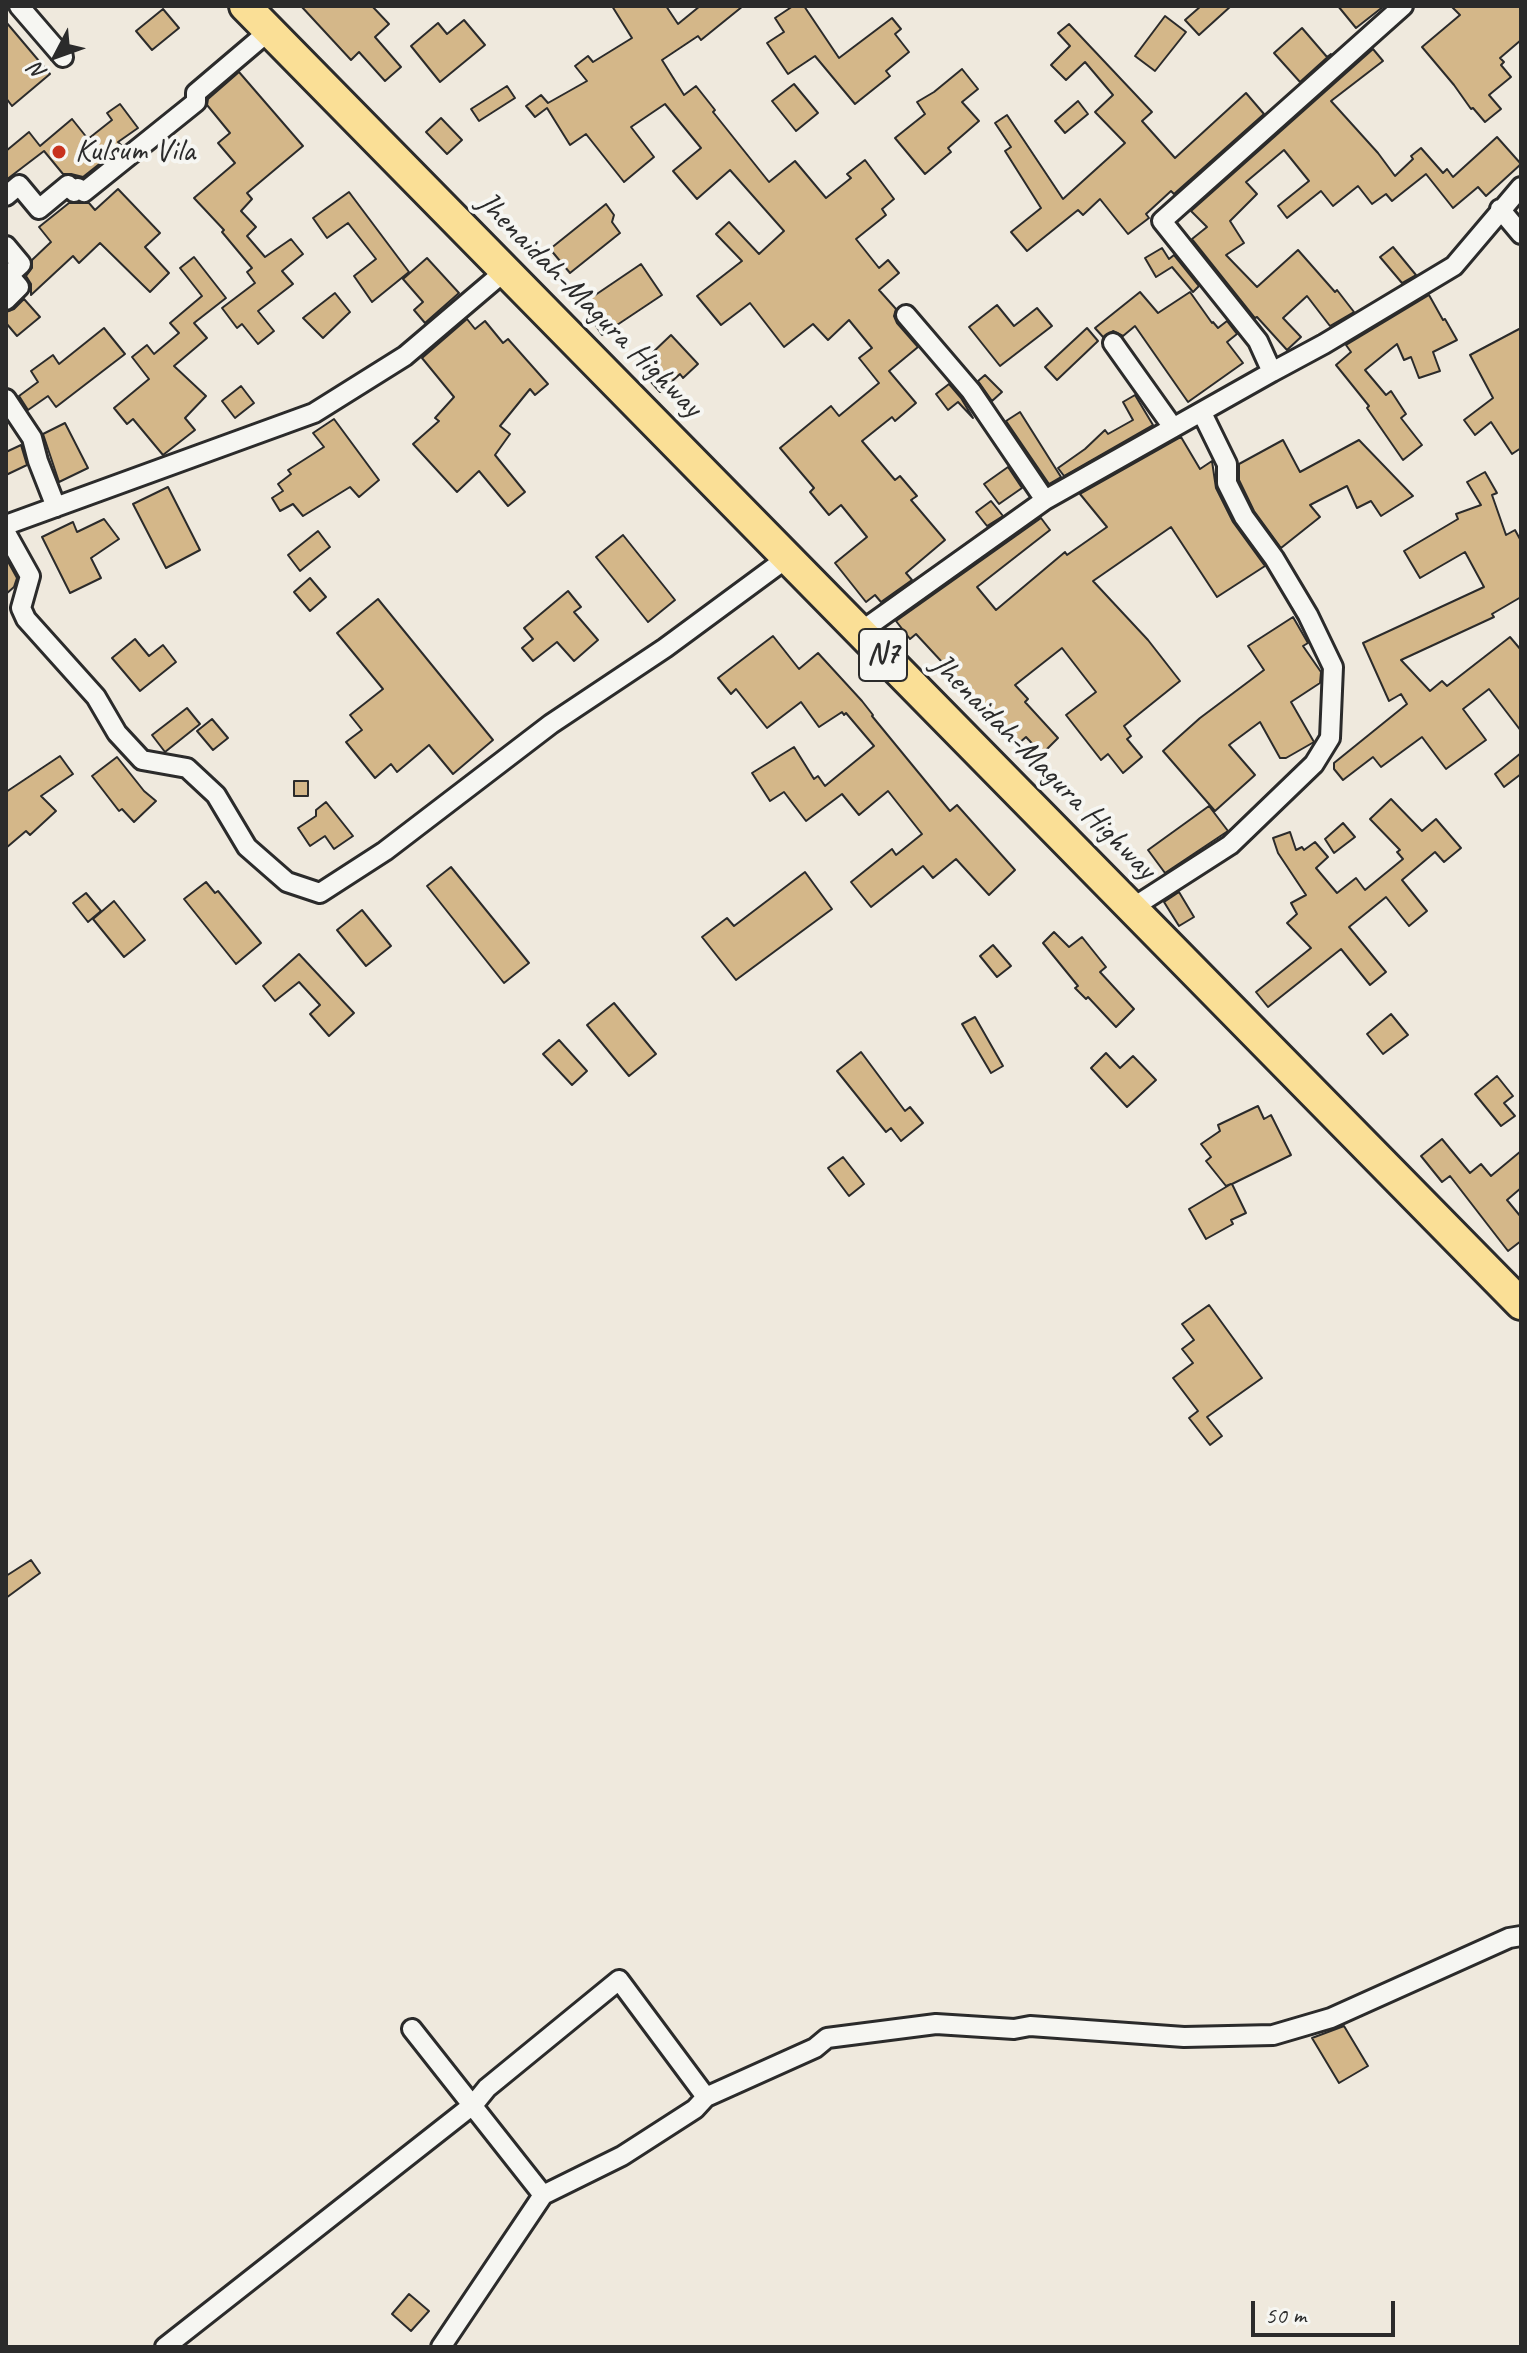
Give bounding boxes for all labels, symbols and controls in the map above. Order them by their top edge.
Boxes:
north arrow [16,16,96,96]
text: N [23,57,53,86]
place label: Kulsum Vila [75,133,195,171]
marker: Kulsum Vila [50,143,68,161]
street label: Jhenaidah-Magura Highway [468,184,710,426]
road number: N7 [859,629,907,681]
street label: Jhenaidah-Magura Highway [922,646,1164,888]
scale bar [1255,2285,1399,2335]
text: 50 m [1265,2300,1306,2330]

